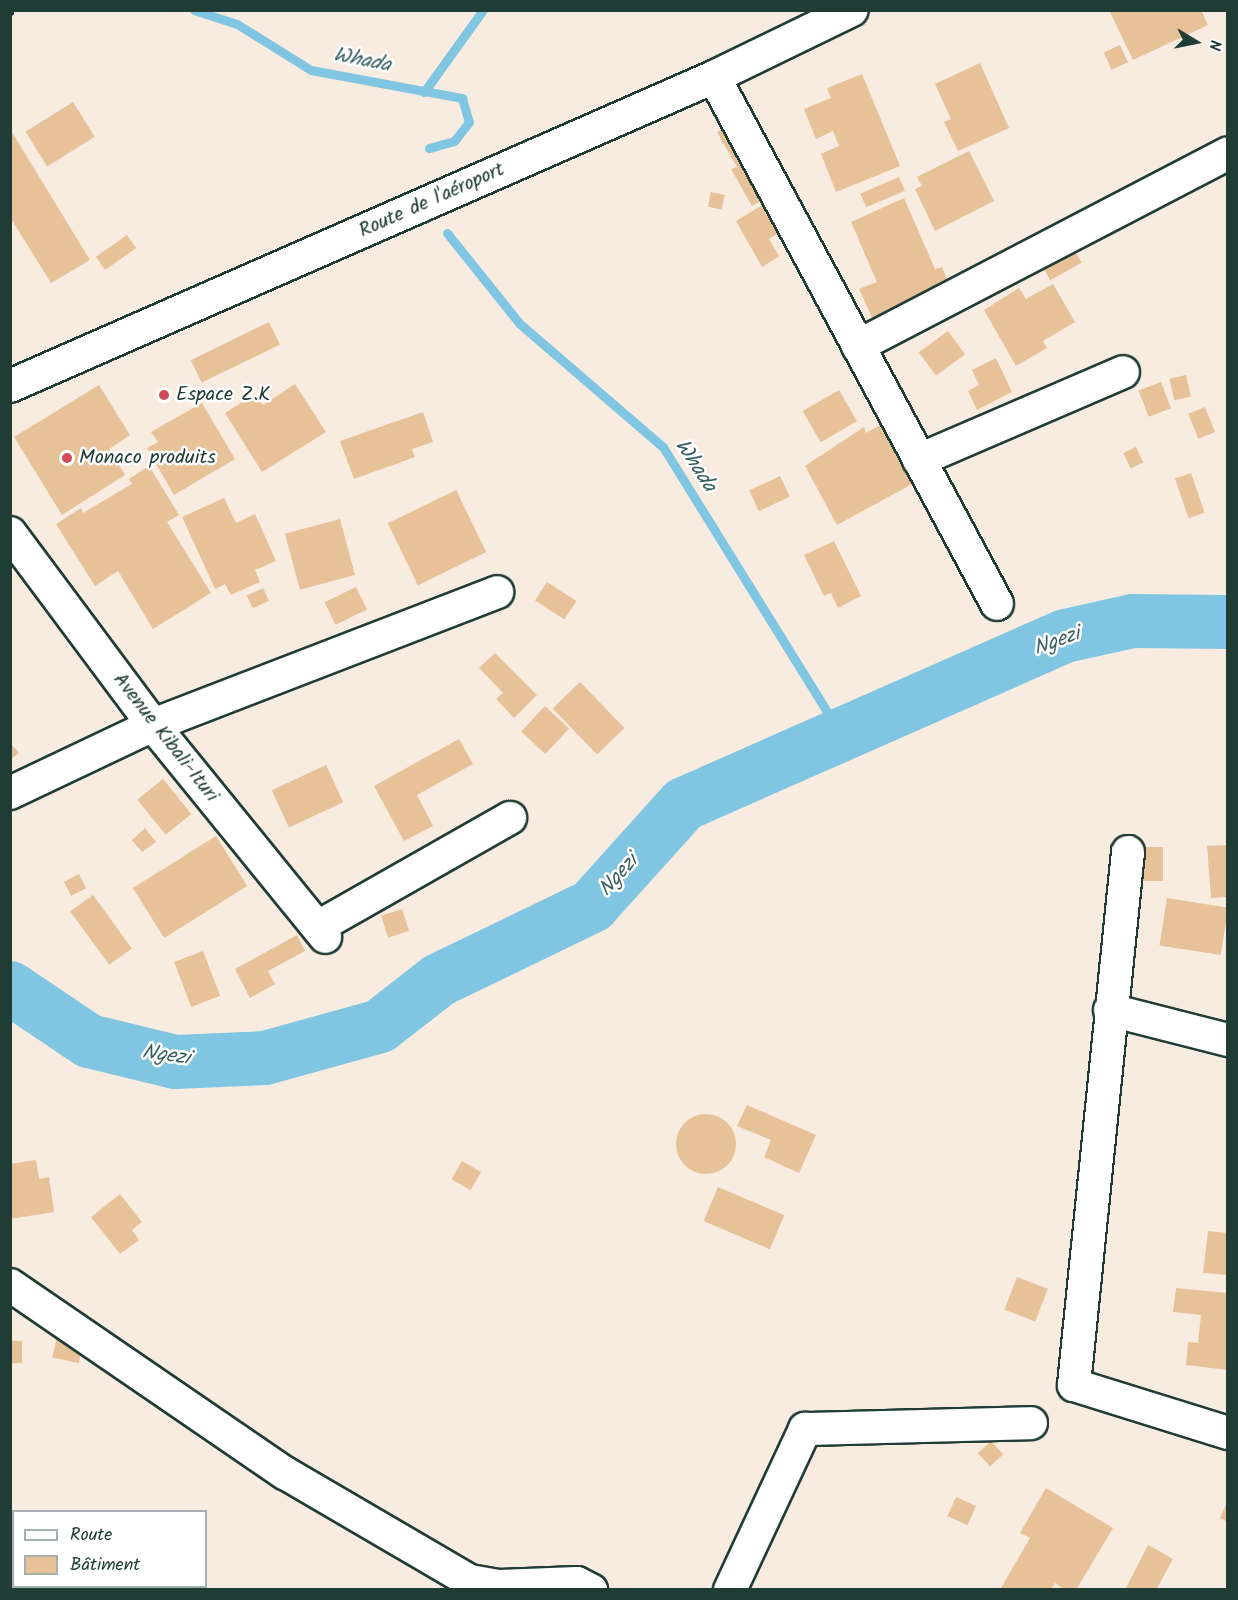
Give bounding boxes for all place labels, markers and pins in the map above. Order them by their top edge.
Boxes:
place label: Espace Z.K [176,383,270,407]
marker: Espace Z.K [157,388,171,402]
place label: Monaco produits [79,446,216,470]
marker: Monaco produits [60,451,74,465]

